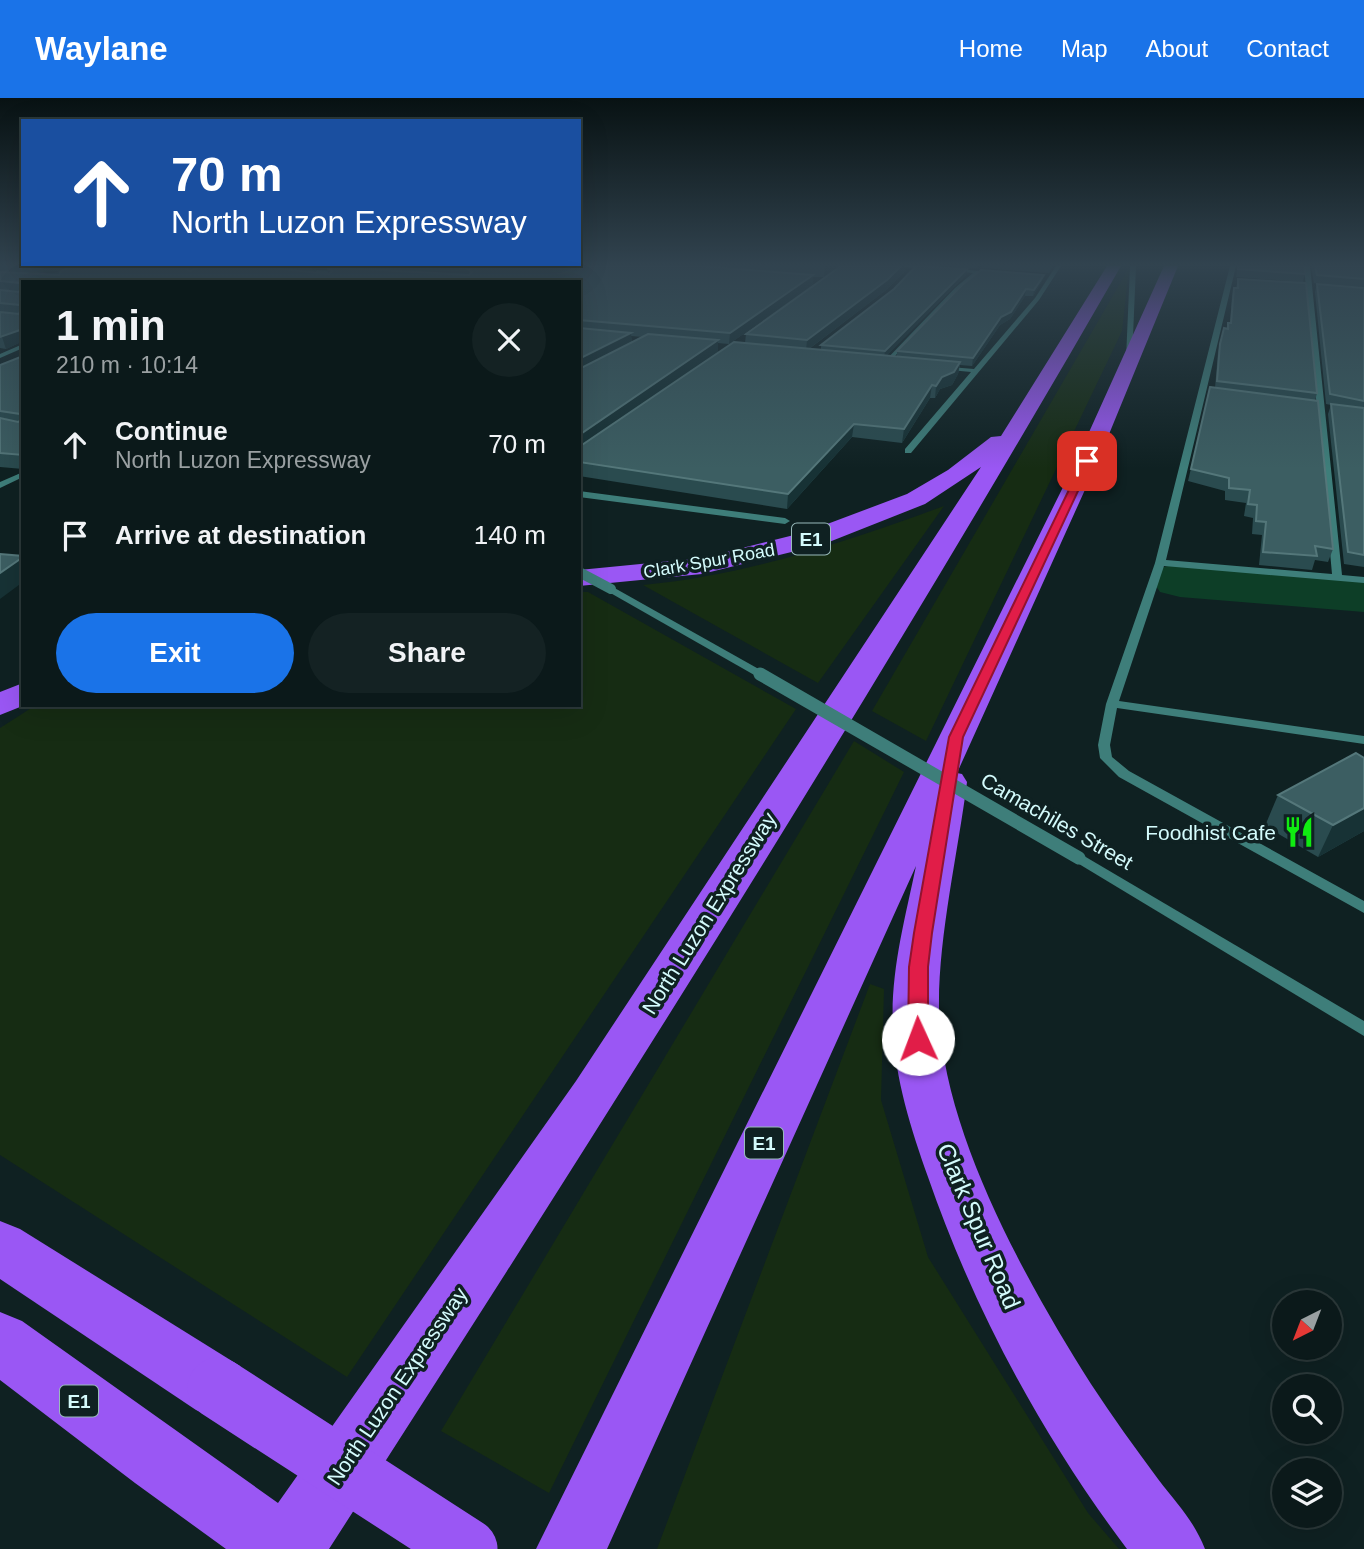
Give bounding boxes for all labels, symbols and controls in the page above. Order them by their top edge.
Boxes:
text: Waylane [35,30,168,67]
text: Home [959,35,1023,62]
text: Map [1061,35,1108,62]
text: About [1146,35,1208,62]
text: Contact [1246,35,1329,62]
icon: ahead [56,147,147,238]
text: 70 m [171,147,283,201]
text: North Luzon Expressway [171,204,527,240]
text: 1 min [56,302,166,349]
button: close [472,303,546,377]
text: 210 m · 10:14 [56,352,198,378]
text: Continue [115,416,228,446]
icon: ahead [56,426,94,464]
text: 70 m [488,429,546,459]
pin [1057,431,1117,491]
icon: arrive [1068,442,1106,480]
text: North Luzon Expressway [115,447,371,473]
icon: arrive [56,517,94,555]
text: Arrive at destination [115,520,366,550]
text: 140 m [474,520,546,550]
road number: E1 [792,524,830,554]
street label: Clark Spur Road [642,540,776,582]
button: Exit [56,613,294,693]
button: Share [308,613,546,693]
street label: Camachiles Street [977,768,1137,874]
street label: North Luzon Expressway [637,808,781,1018]
restaurant icon: Foodhist Cafe [1282,815,1316,849]
place label: Foodhist Cafe [1145,821,1276,844]
position arrow [881,1002,955,1076]
road number: E1 [745,1128,783,1158]
street label: Clark Spur Road [932,1139,1026,1313]
street label: North Luzon Expressway [322,1282,472,1489]
north arrow [1272,1290,1342,1360]
map controls [1272,1290,1342,1528]
button: search [1272,1374,1342,1444]
road number: E1 [60,1386,98,1416]
button: layers [1272,1458,1342,1528]

